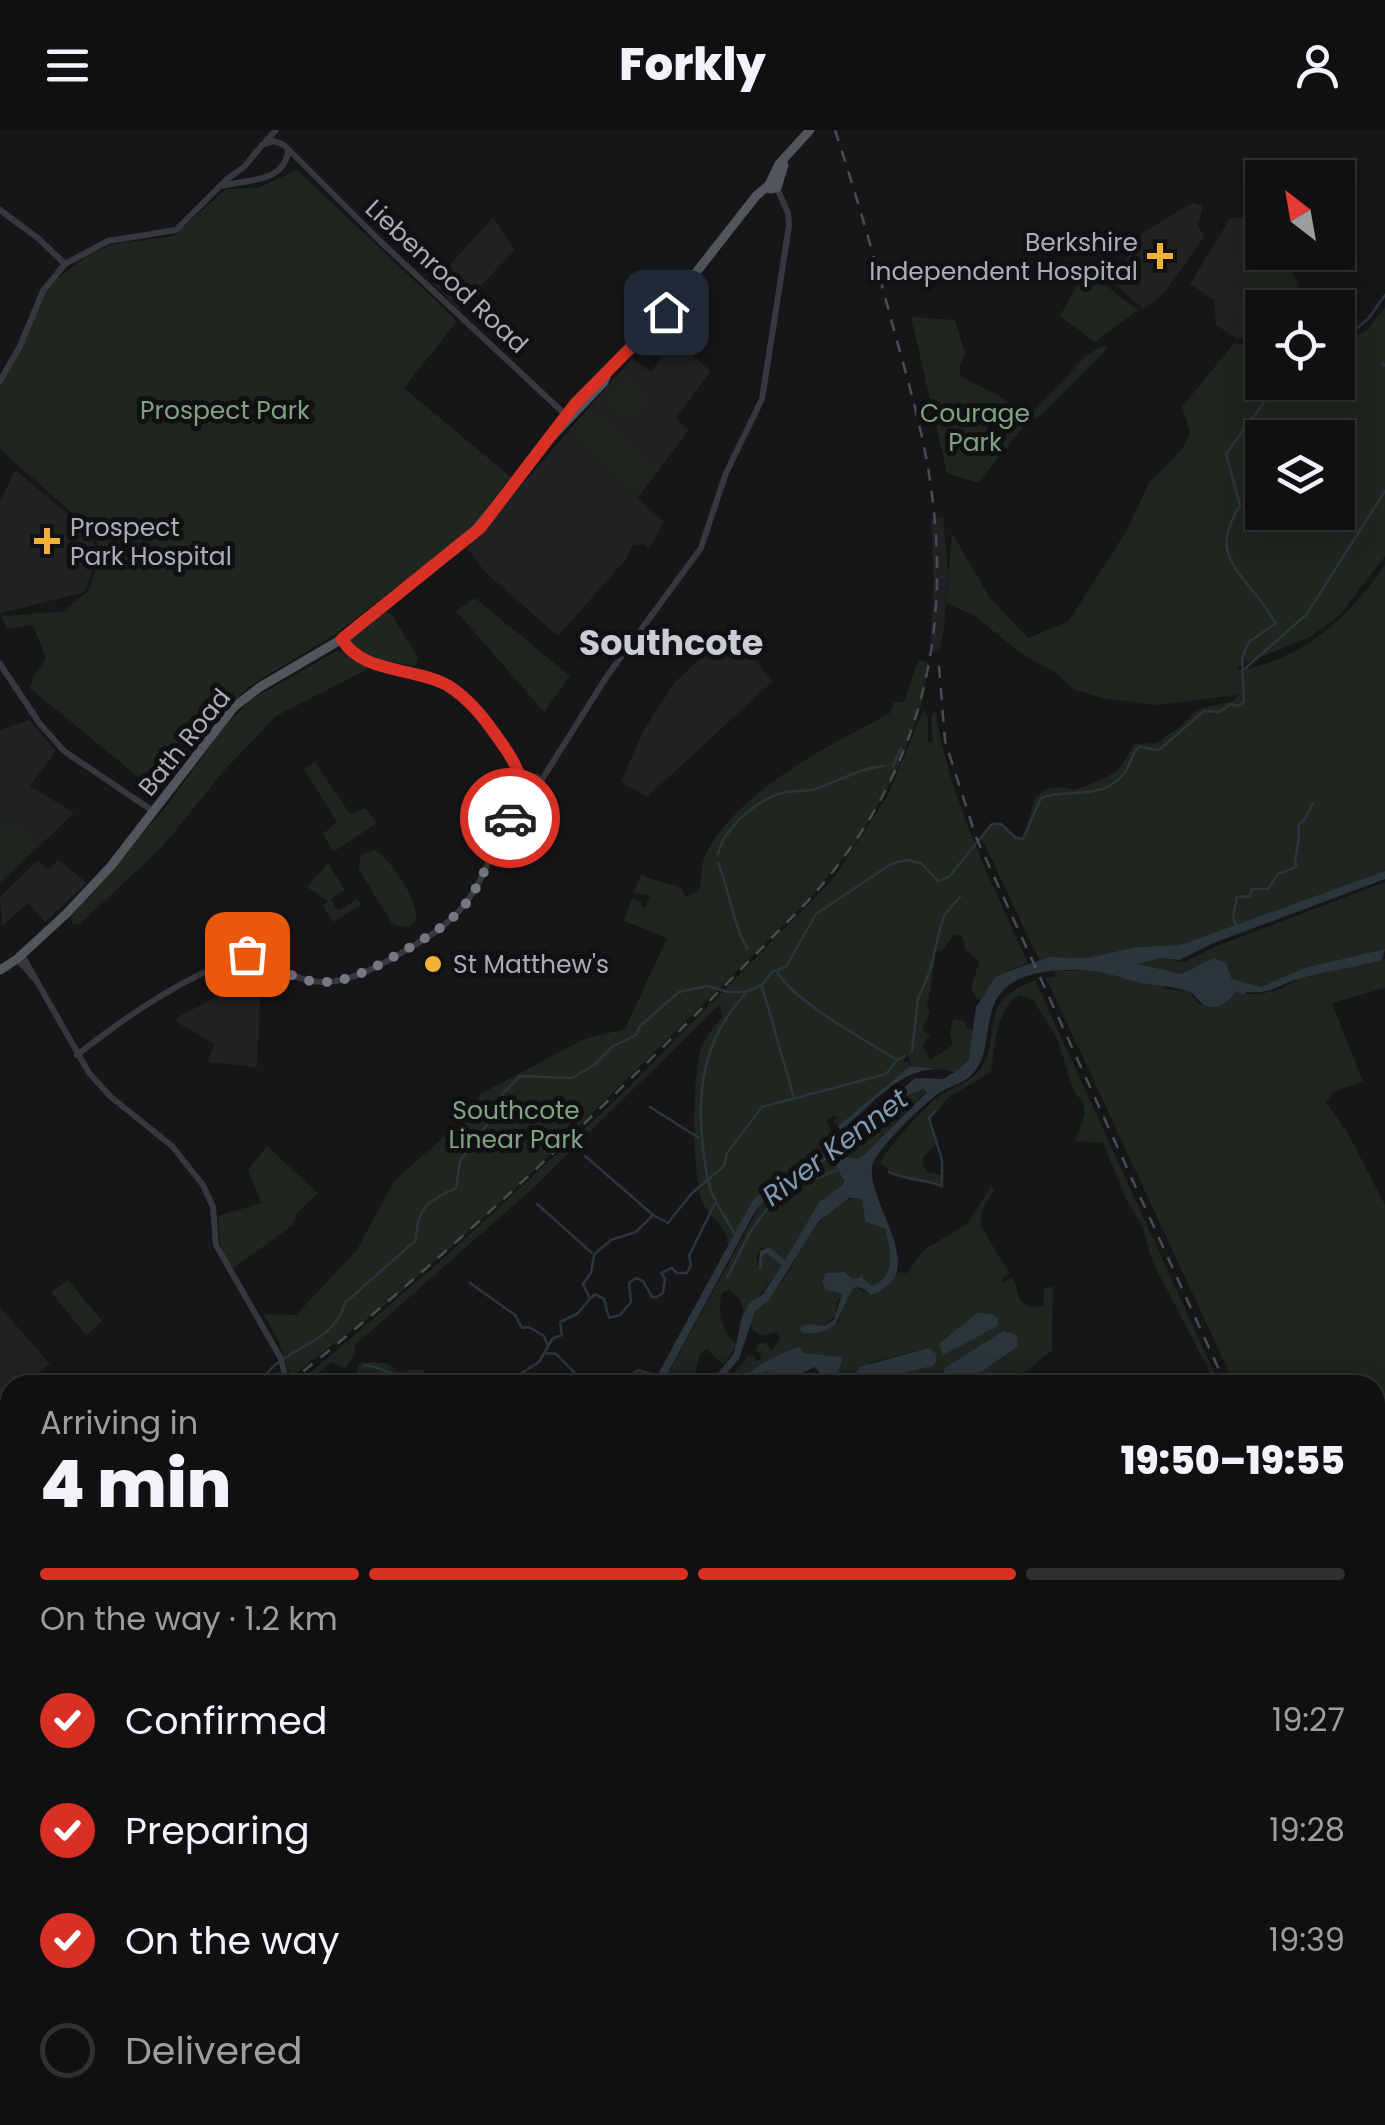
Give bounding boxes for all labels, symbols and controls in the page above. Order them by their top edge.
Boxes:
text: Forkly [619,33,766,96]
icon: menu [40,38,95,93]
icon: person [1290,38,1345,93]
north arrow [1245,160,1355,270]
map controls [1245,160,1355,530]
street label: Liebenrood Road [358,192,536,361]
place label: Berkshire Independent Hospital [869,225,1138,289]
marker: Berkshire Independent Hospital [1147,243,1173,269]
pin [624,270,709,355]
icon: home [639,285,694,340]
button: locate [1245,290,1355,400]
park label: Prospect Park [140,393,310,428]
park label: Courage Park [920,396,1030,460]
button: layers [1245,420,1355,530]
place label: Prospect Park Hospital [70,510,232,574]
marker: Prospect Park Hospital [34,528,60,554]
district label: Southcote [579,618,763,667]
street label: Bath Road [130,681,239,803]
courier [460,768,560,868]
icon: car [483,791,538,846]
pin [205,912,290,997]
icon: bag [220,927,275,982]
place label: St Matthew's [453,947,609,982]
marker: St Matthew's [422,953,444,975]
water label: River Kennet [754,1079,917,1215]
park label: Southcote Linear Park [449,1093,584,1157]
text: Arriving in [40,1400,198,1445]
text: 19:50–19:55 [1121,1434,1345,1487]
text: 4 min [40,1439,231,1530]
text: On the way · 1.2 km [40,1596,338,1641]
icon: check [40,1693,95,1748]
text: Confirmed [125,1694,327,1747]
text: 19:27 [1272,1697,1345,1742]
icon: check [40,1803,95,1858]
text: Preparing [125,1804,310,1857]
text: 19:28 [1269,1807,1345,1852]
icon: check [40,1913,95,1968]
text: On the way [125,1914,339,1967]
text: 19:39 [1269,1917,1345,1962]
text: Delivered [125,2024,302,2077]

